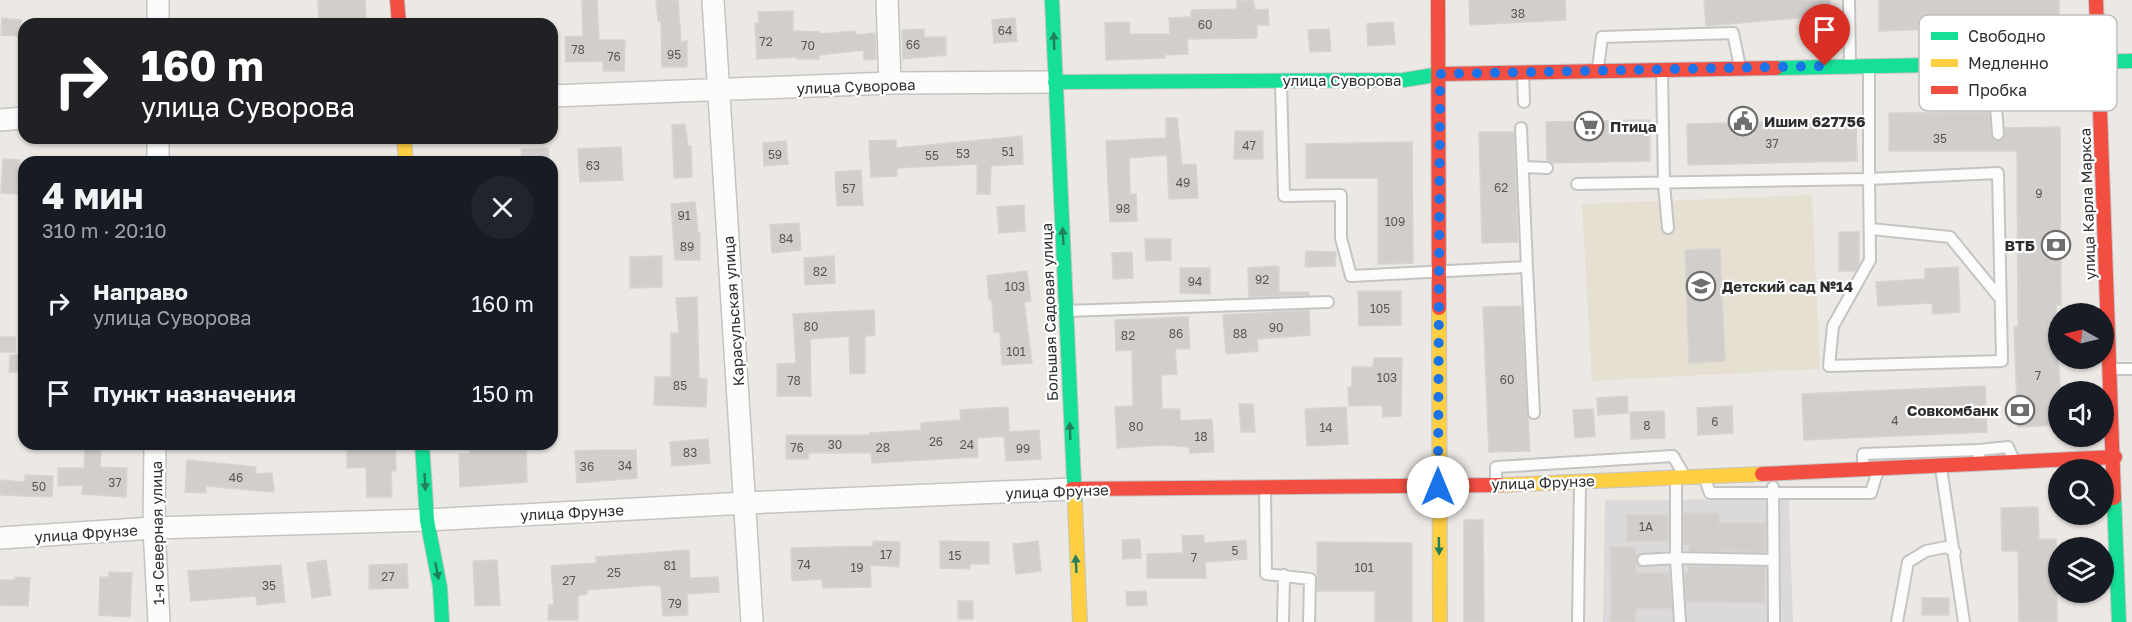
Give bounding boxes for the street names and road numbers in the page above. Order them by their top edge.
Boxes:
street label: улица Суворова [1283,71,1401,89]
street label: улица Суворова [796,75,916,97]
street label: улица Карла Маркса [2075,128,2099,280]
street label: Большая Садовая улица [1037,223,1061,401]
street label: Карасульская улица [719,235,747,387]
street label: 1-я Северная улица [147,461,167,605]
street label: улица Фрунзе [1491,471,1595,493]
street label: улица Фрунзе [1005,480,1109,502]
street label: улица Фрунзе [520,500,625,524]
street label: улица Фрунзе [34,520,139,546]

